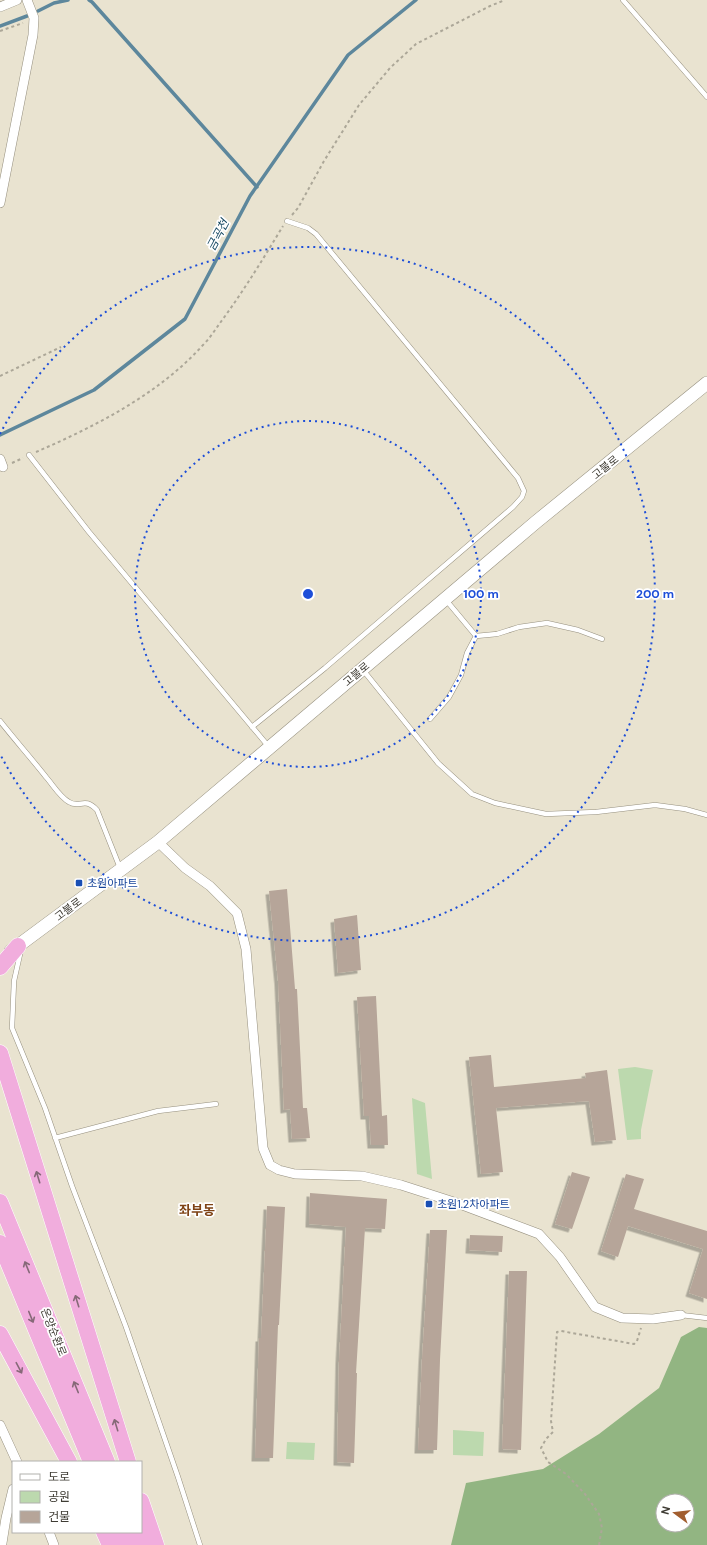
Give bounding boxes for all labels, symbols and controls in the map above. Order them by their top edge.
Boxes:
water label: 금곡천 [203,215,234,253]
street label: 고불로 [589,452,621,482]
text: 100 m [463,586,499,602]
text: 200 m [636,586,674,602]
centre of rings [301,587,315,601]
street label: 고불로 [340,659,372,689]
place label: 초원아파트 [87,876,138,890]
marker: 초원아파트 [74,878,84,888]
street label: 고불로 [52,894,84,924]
one-way arrow [34,1171,42,1183]
place label: 초원1.2차아파트 [437,1197,510,1211]
marker: 초원1.2차아파트 [424,1199,434,1209]
district label: 좌부동 [179,1202,215,1219]
one-way arrow [22,1261,30,1273]
one-way arrow [73,1294,80,1307]
street label: 온양순환로 [38,1306,70,1358]
one-way arrow [28,1311,35,1323]
one-way arrow [15,1362,23,1374]
one-way arrow [72,1382,80,1394]
one-way arrow [112,1418,119,1431]
legend [12,1461,142,1533]
text: 도로 [48,1469,70,1485]
text: 공원 [48,1489,70,1505]
north arrow [655,1493,695,1533]
text: N [658,1505,673,1516]
text: 건물 [48,1509,70,1525]

